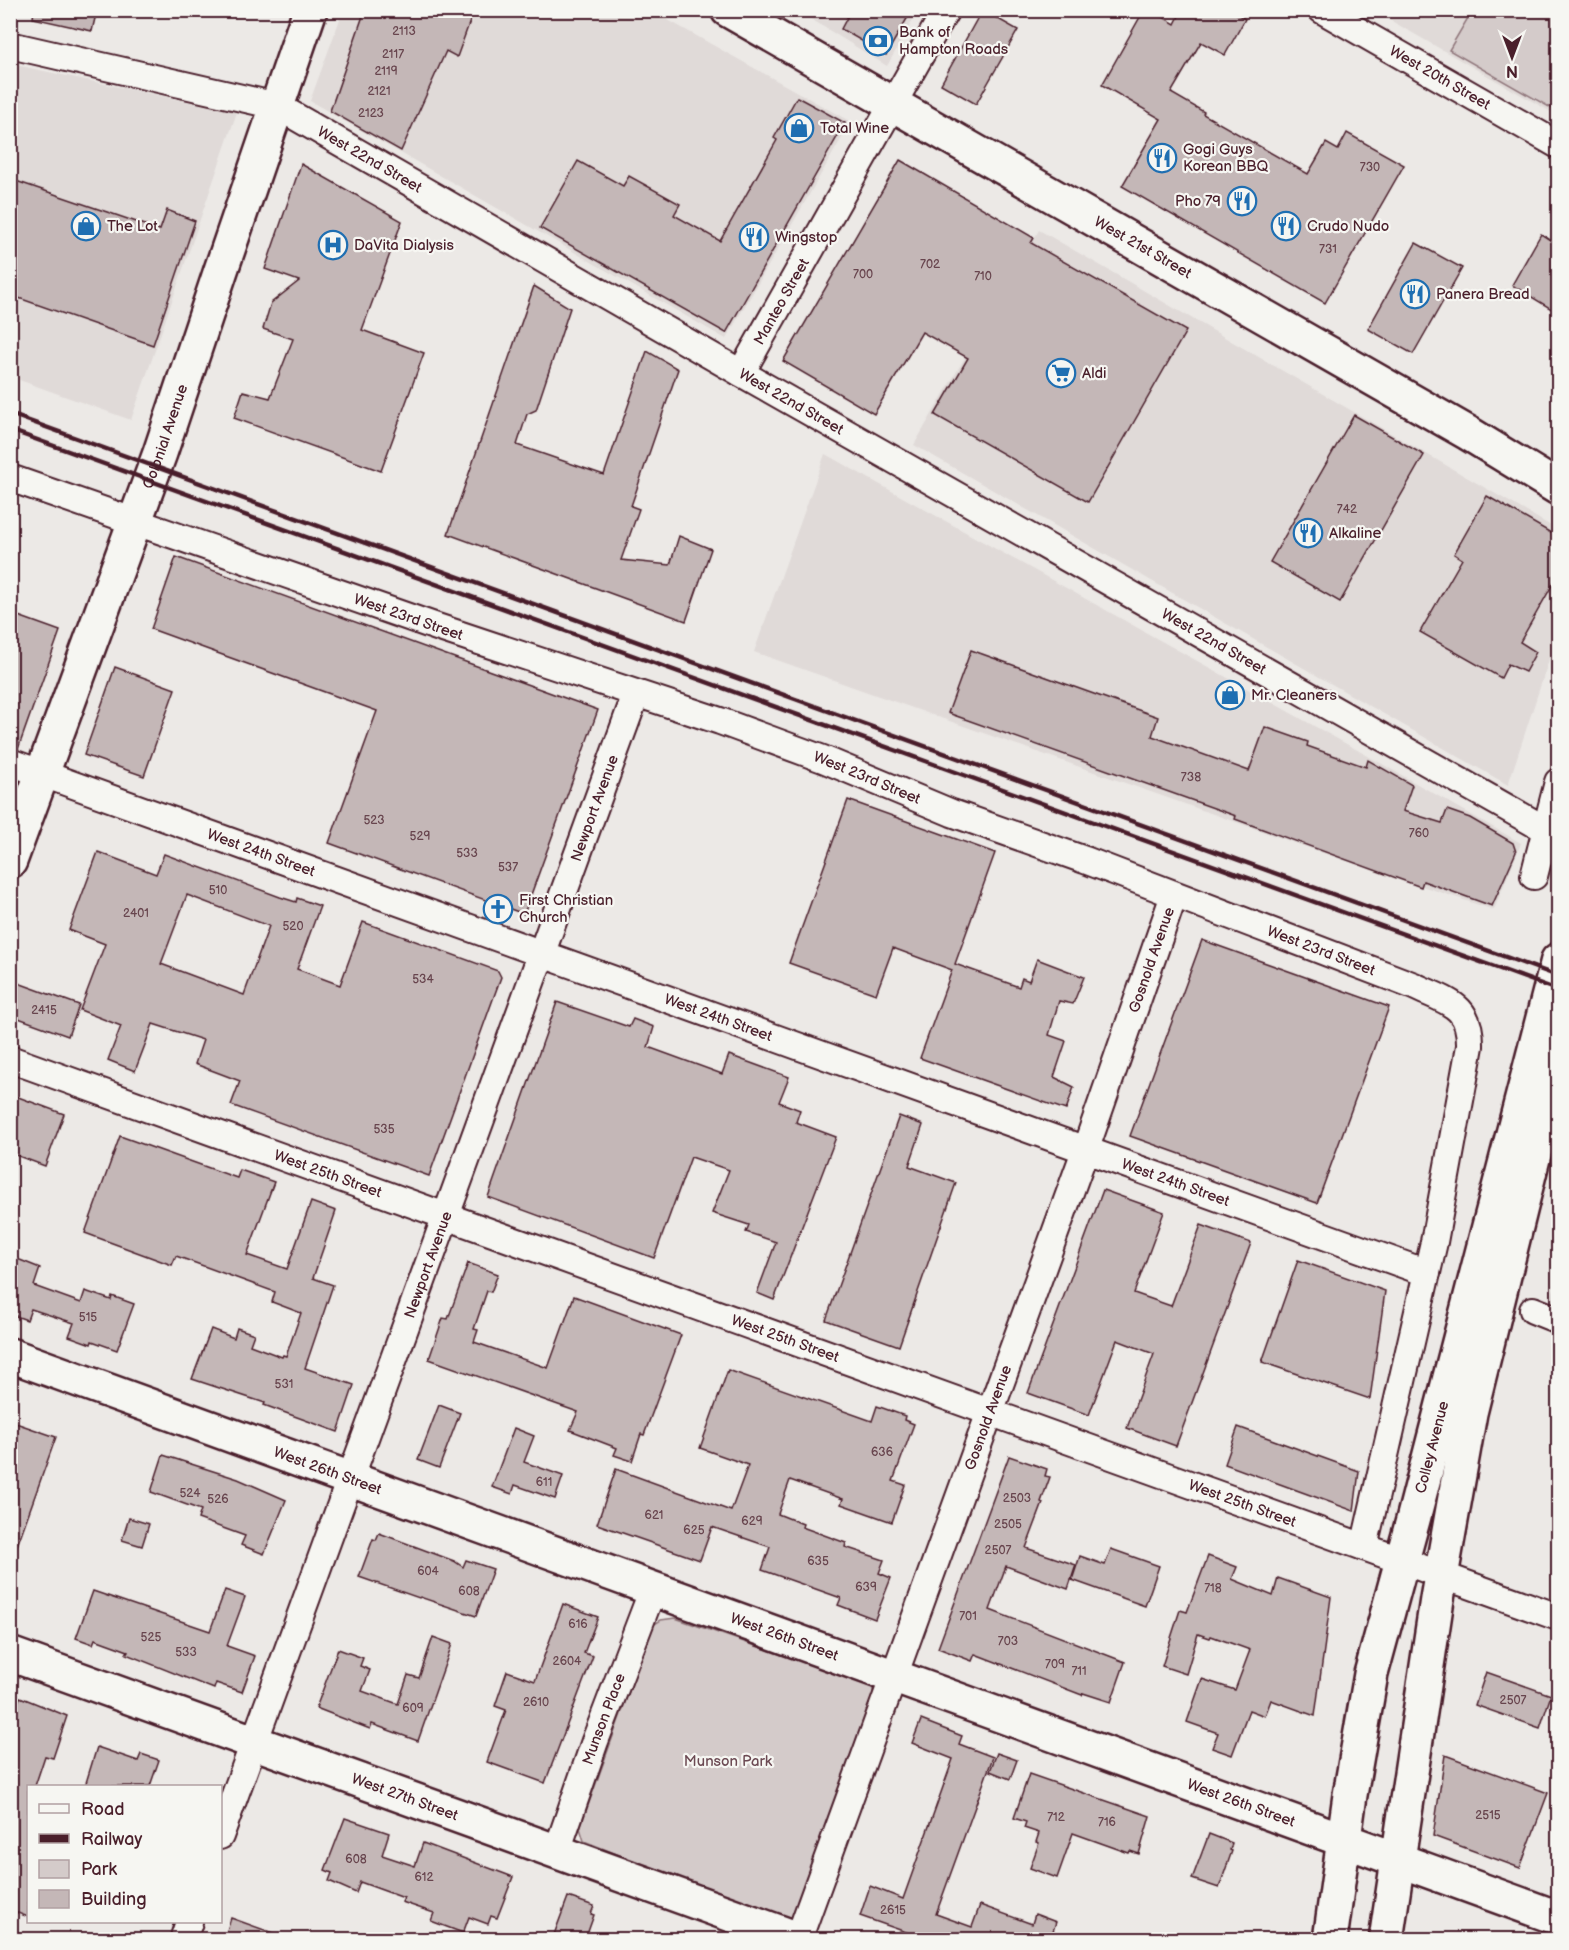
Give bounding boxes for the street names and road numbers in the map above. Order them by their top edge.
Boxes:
street label: West 20th Street [1386,42,1494,115]
street label: West 22nd Street [314,122,426,198]
street label: West 21st Street [1091,212,1195,283]
street label: Manteo Street [750,255,814,349]
street label: West 22nd Street [735,365,847,439]
street label: Colonial Avenue [139,382,192,491]
street label: West 23rd Street [351,590,466,645]
street label: West 22nd Street [1158,605,1270,679]
street label: West 23rd Street [811,747,924,809]
street label: Newport Avenue [567,752,623,864]
street label: West 24th Street [204,825,318,881]
street label: Gosnold Avenue [1125,905,1179,1015]
street label: West 23rd Street [1264,922,1378,980]
street label: West 24th Street [662,990,775,1046]
street label: West 25th Street [271,1146,385,1202]
street label: West 24th Street [1119,1155,1232,1211]
street label: Newport Avenue [400,1209,457,1321]
street label: West 25th Street [729,1311,842,1367]
street label: Gosnold Avenue [961,1362,1016,1473]
street label: Colley Avenue [1411,1399,1453,1496]
street label: West 26th Street [271,1443,385,1500]
street label: West 25th Street [1186,1476,1299,1532]
street label: West 26th Street [727,1609,841,1666]
street label: Munson Place [578,1671,630,1767]
street label: West 27th Street [349,1769,461,1825]
street label: West 26th Street [1184,1775,1298,1832]

